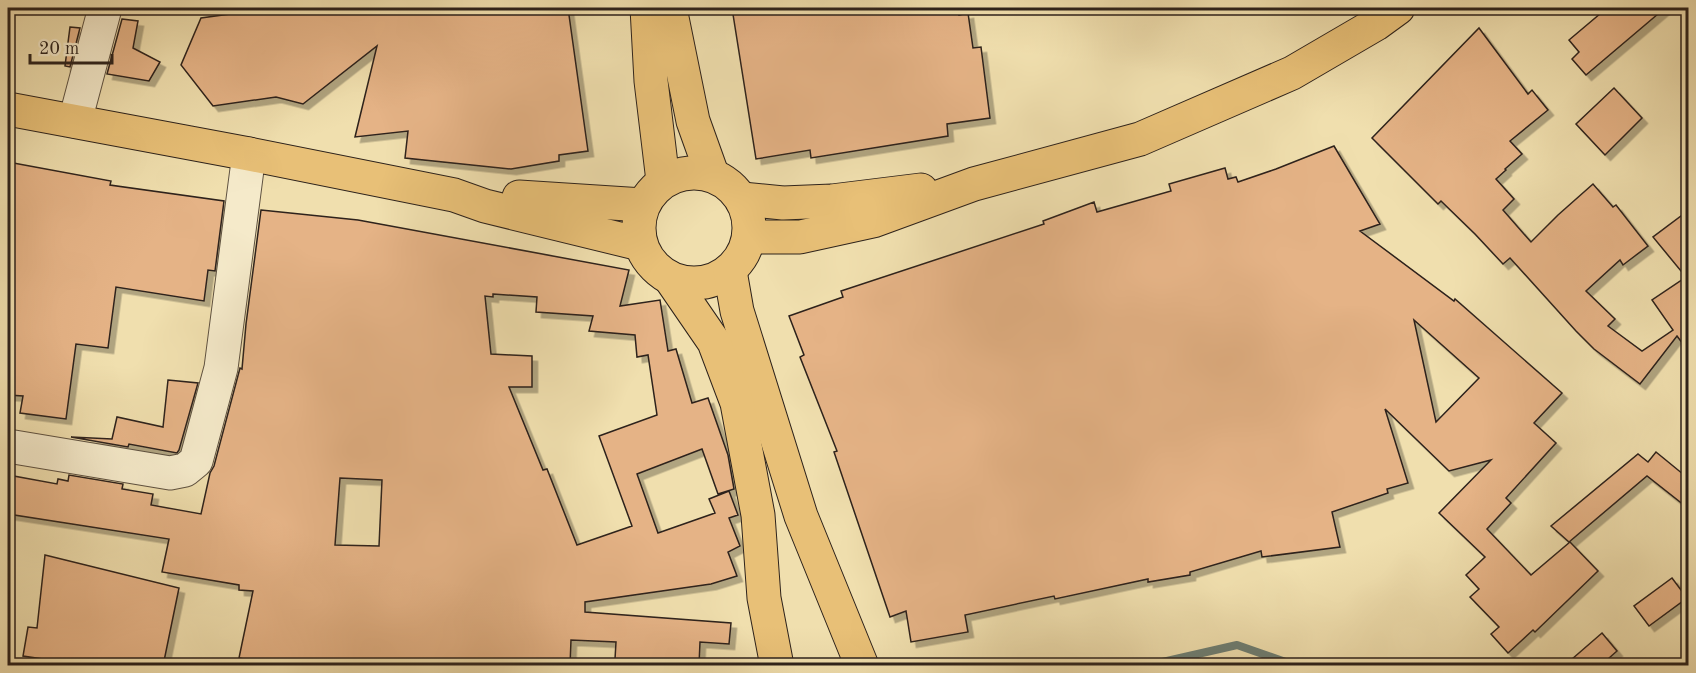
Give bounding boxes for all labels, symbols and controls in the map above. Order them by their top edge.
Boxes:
scale bar [30,27,112,65]
text: 20 m [39,40,79,58]

